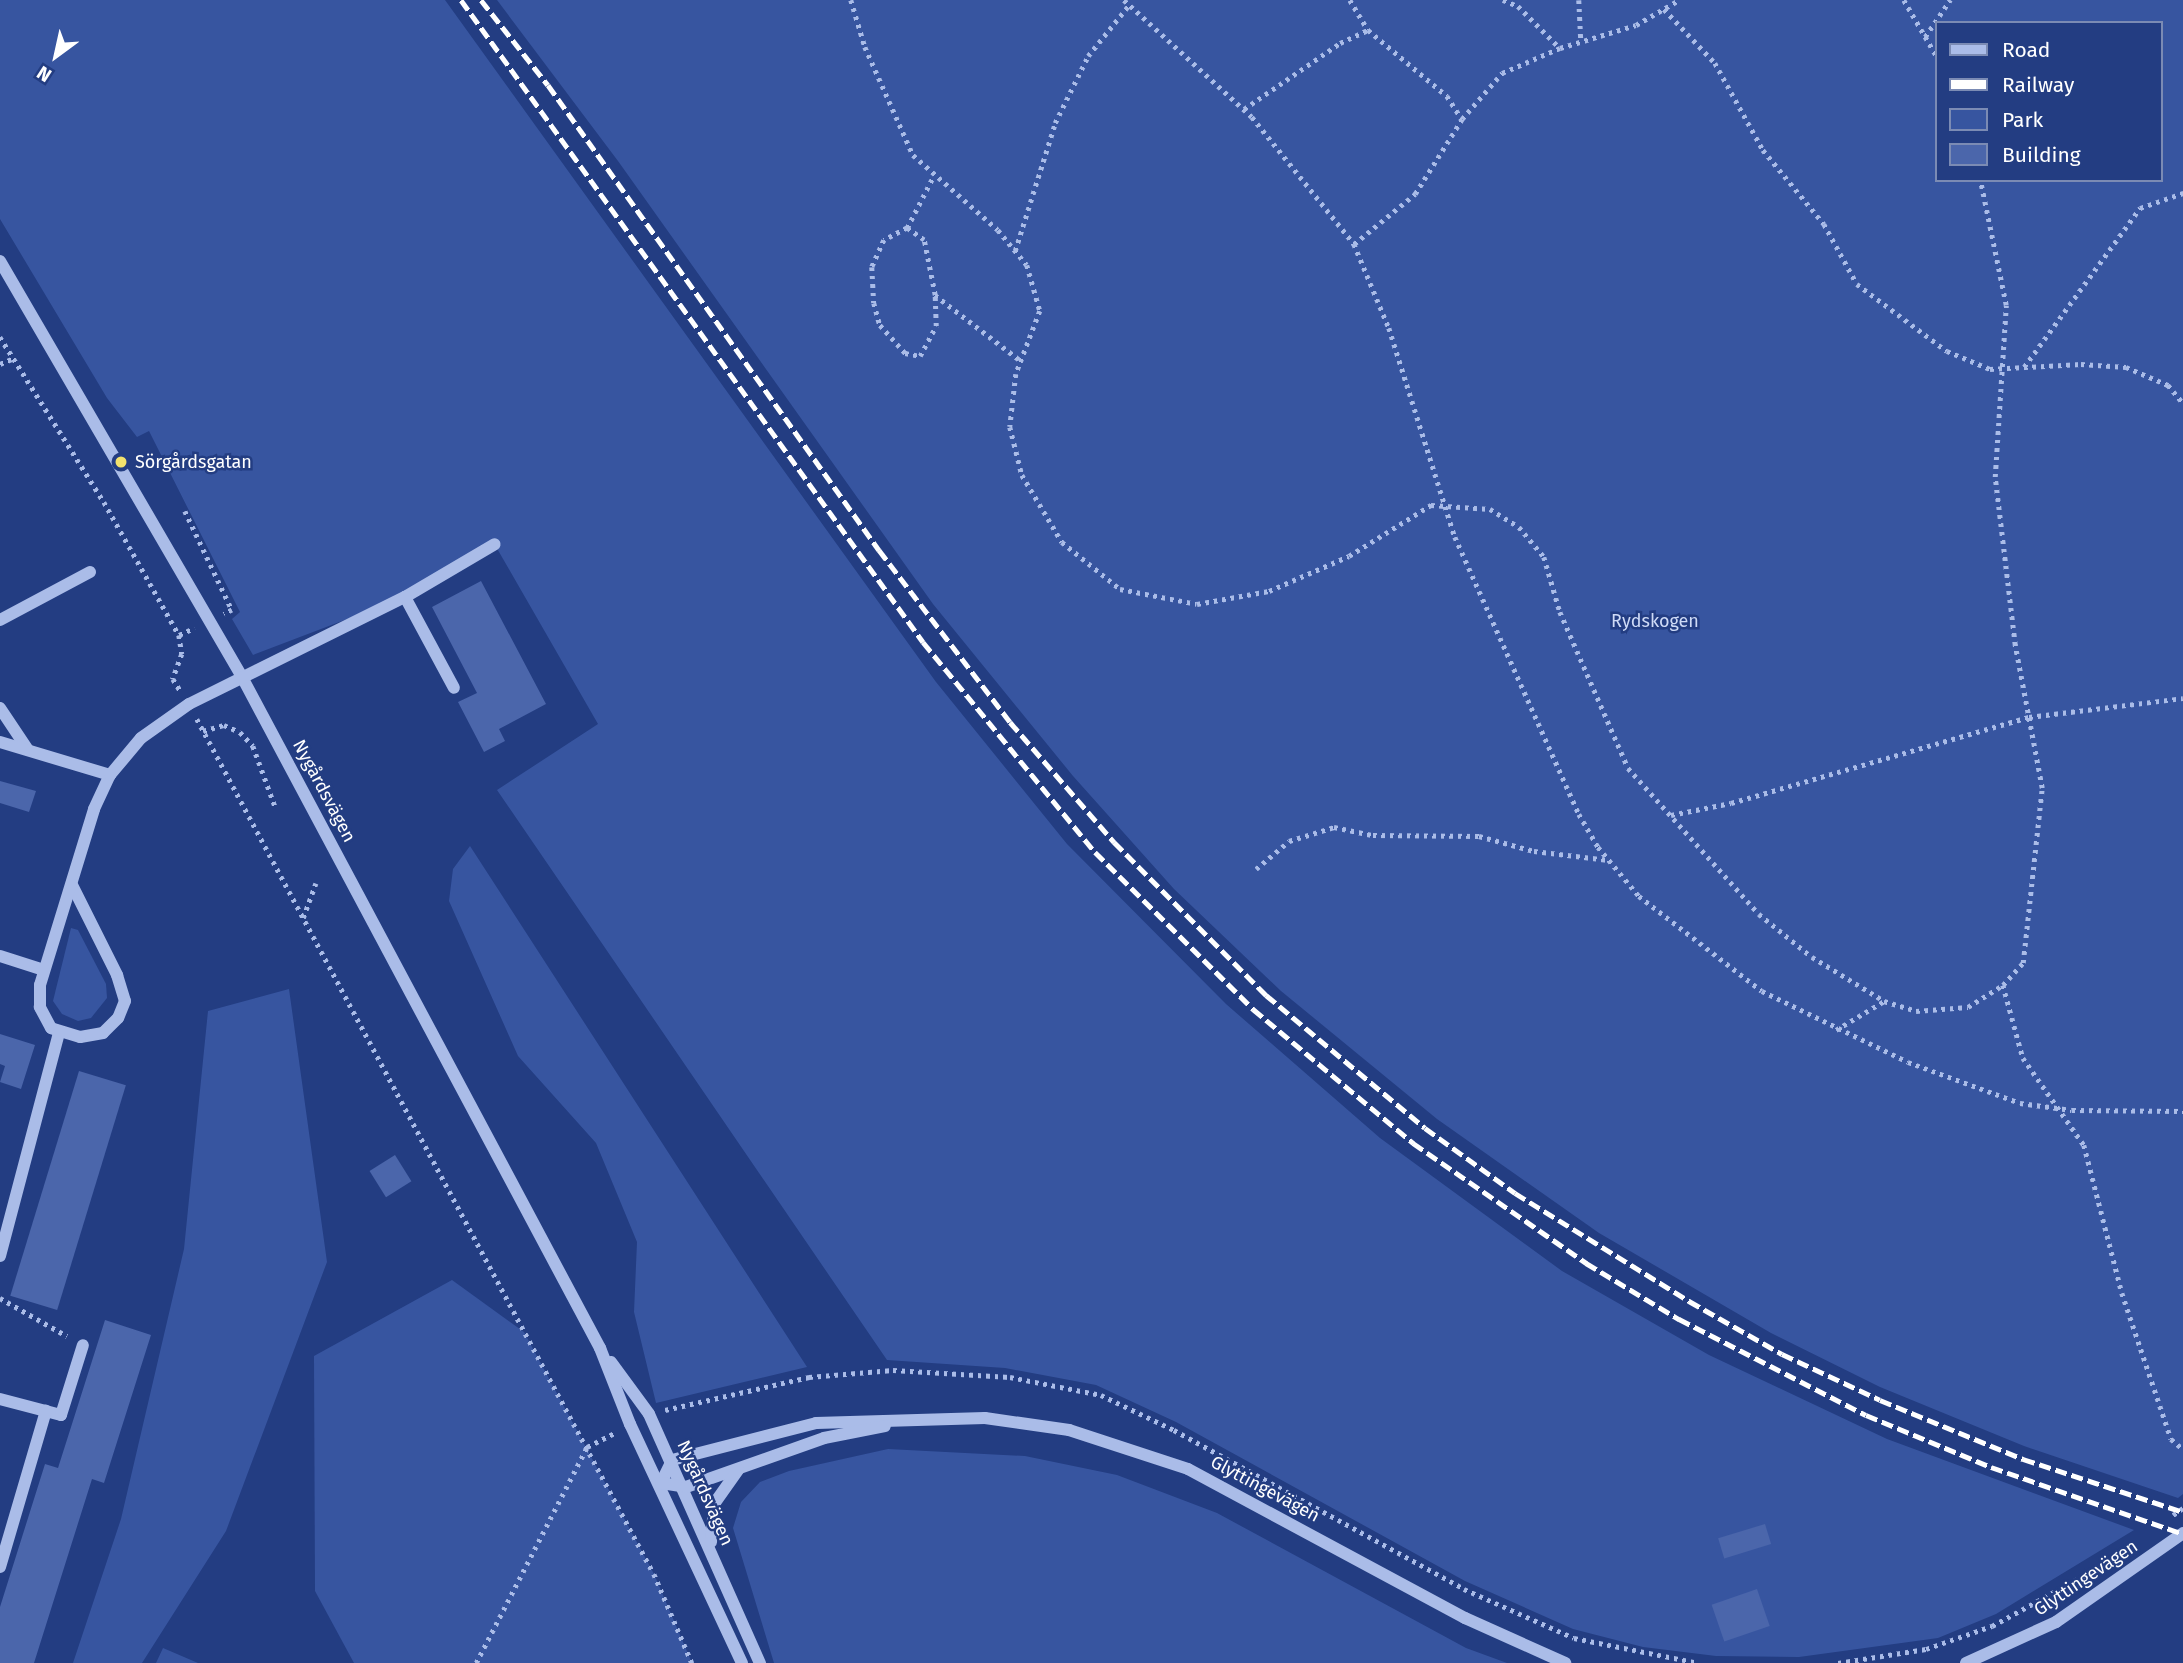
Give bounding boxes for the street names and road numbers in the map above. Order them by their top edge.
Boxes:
street label: Nygårdsvägen [288,736,360,846]
street label: Nygårdsvägen [672,1437,738,1549]
street label: Glyttingevägen [1207,1451,1323,1527]
street label: Glyttingevägen [2030,1535,2142,1621]

